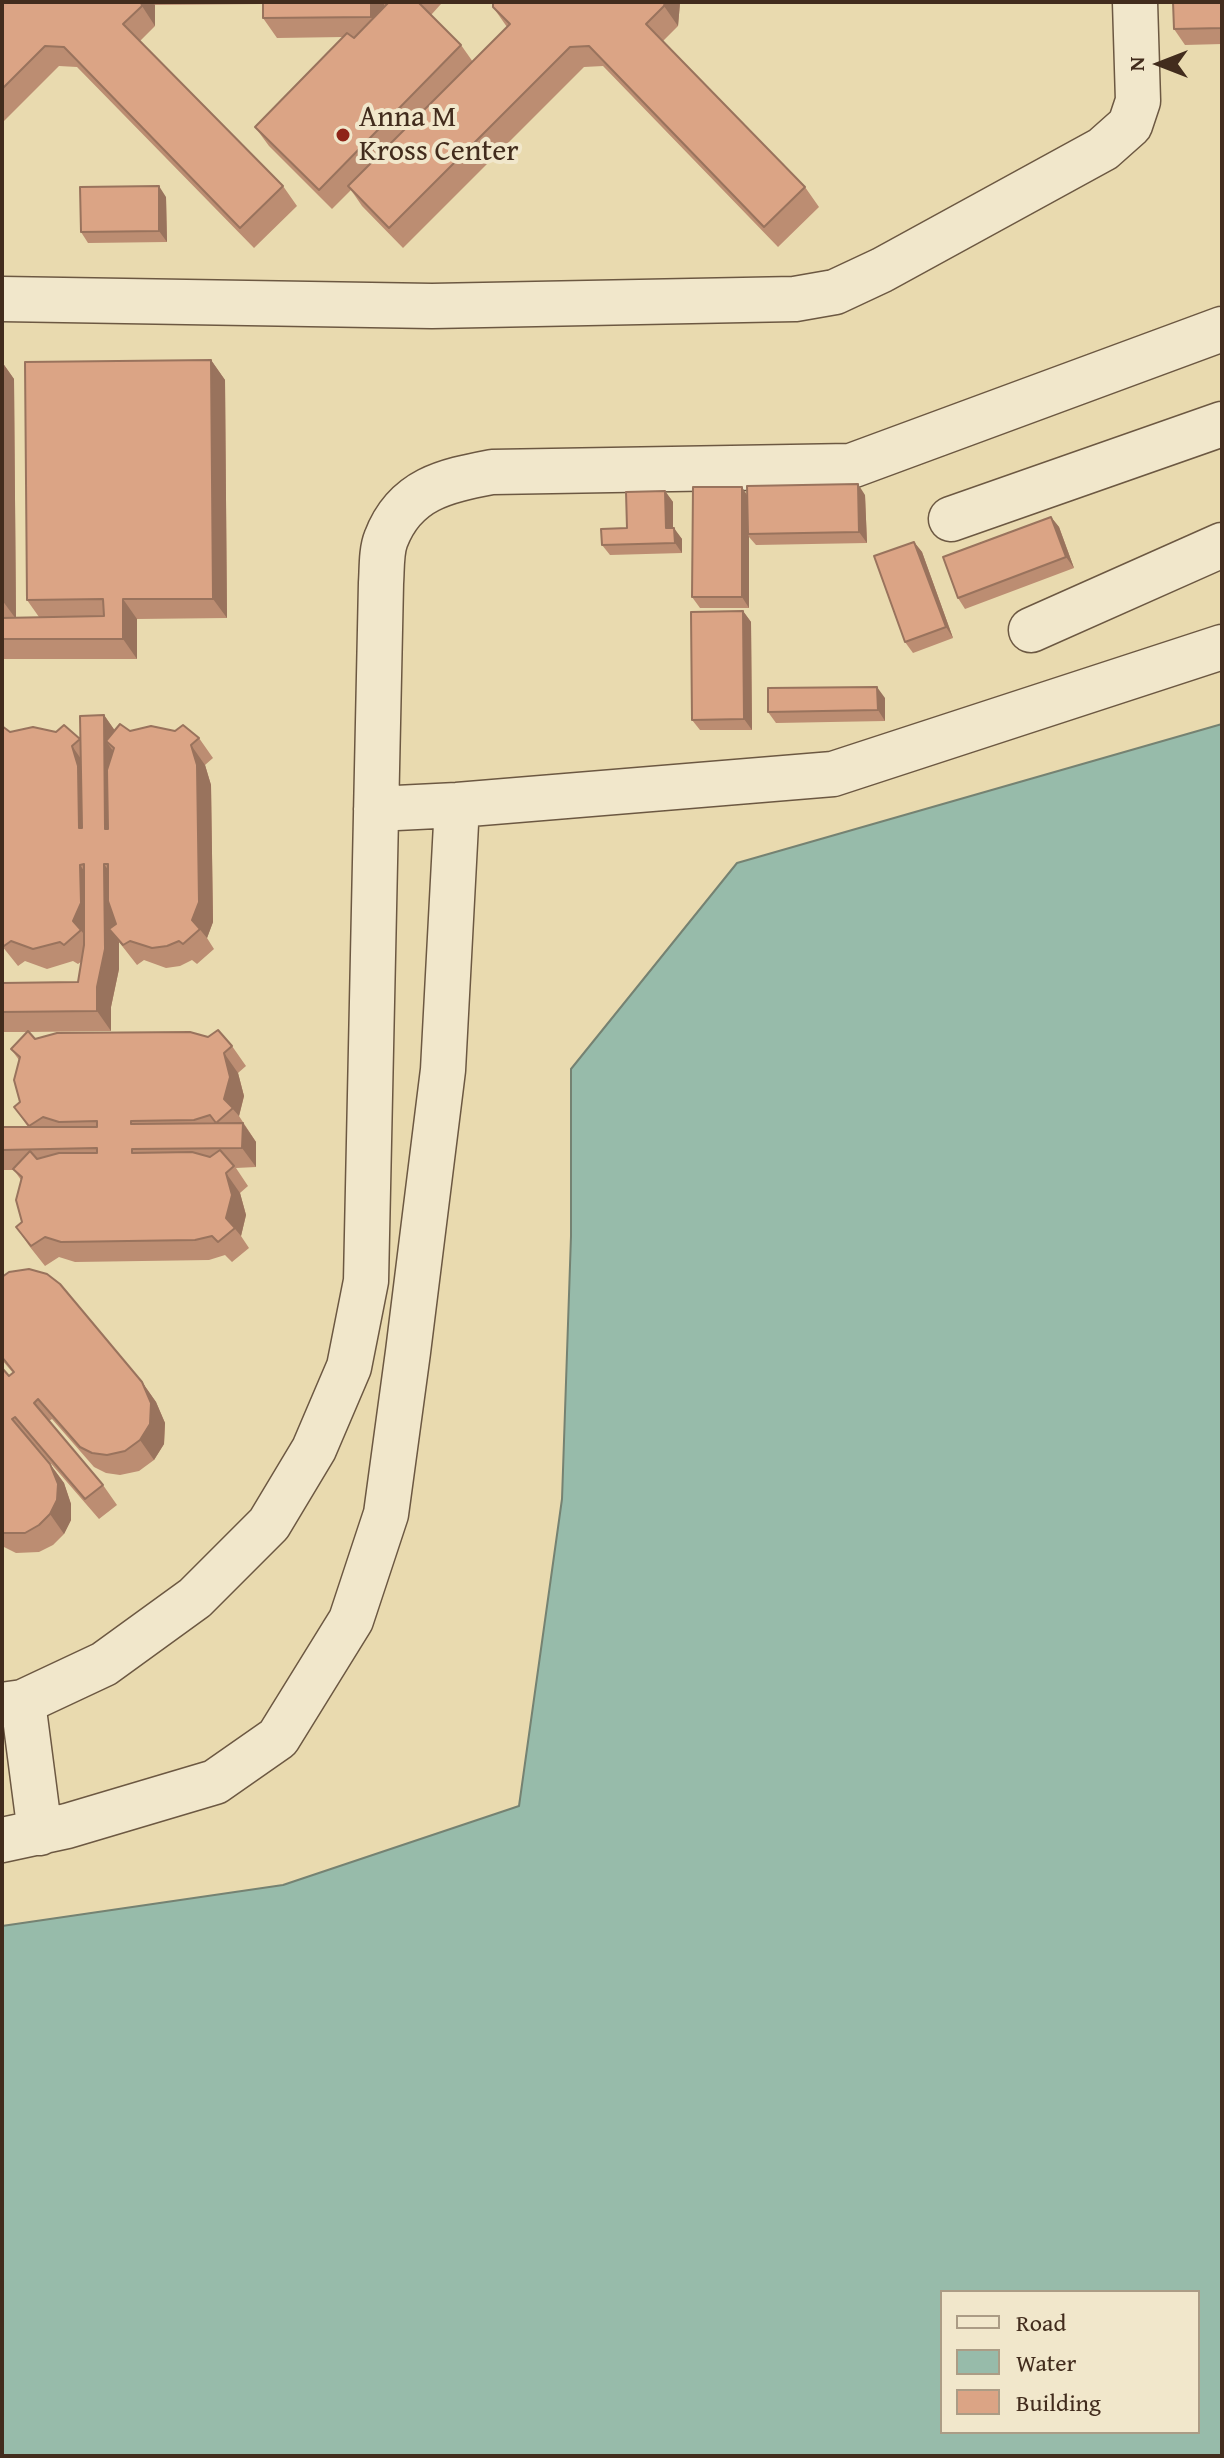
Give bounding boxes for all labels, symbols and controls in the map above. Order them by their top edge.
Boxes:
north arrow [1120,24,1200,104]
text: N [1120,57,1152,71]
place label: Anna M Kross Center [359,100,519,170]
marker: Anna M Kross Center [334,126,352,144]
legend [940,2290,1200,2434]
text: Road [1016,2305,1066,2340]
text: Water [1016,2345,1076,2380]
text: Building [1016,2385,1101,2420]

